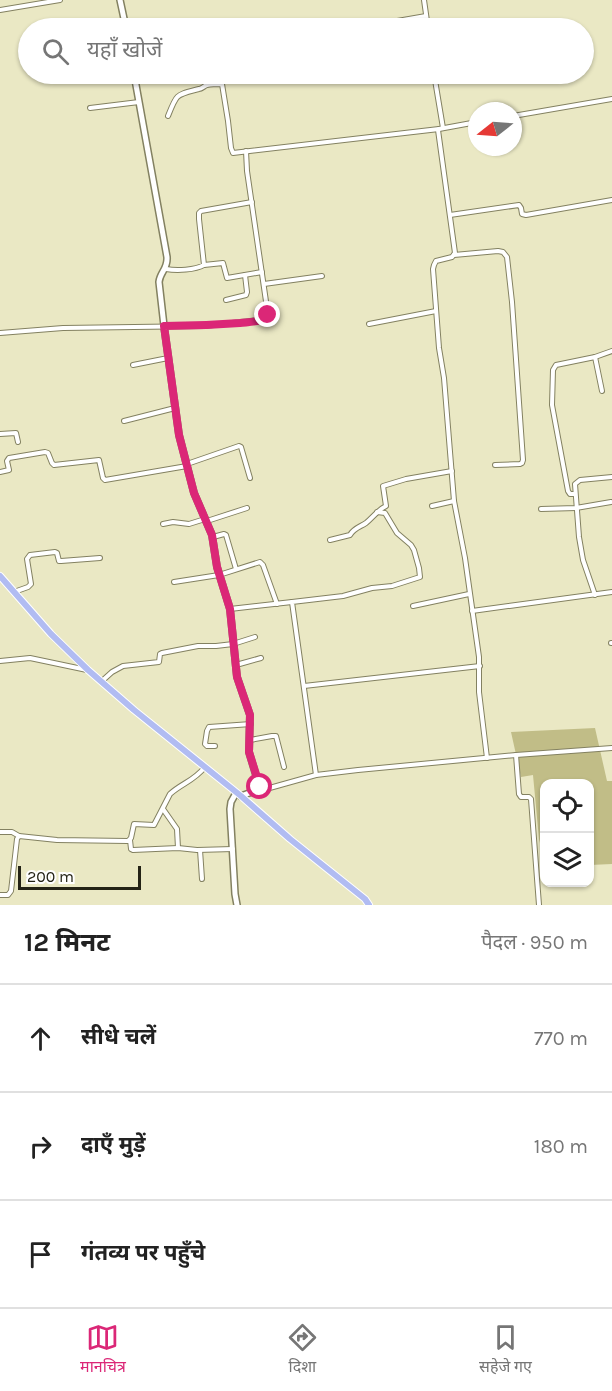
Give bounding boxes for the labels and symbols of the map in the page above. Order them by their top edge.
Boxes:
north arrow [468,102,522,156]
route end [254,301,280,327]
route start [246,773,272,799]
scale bar [18,863,141,890]

